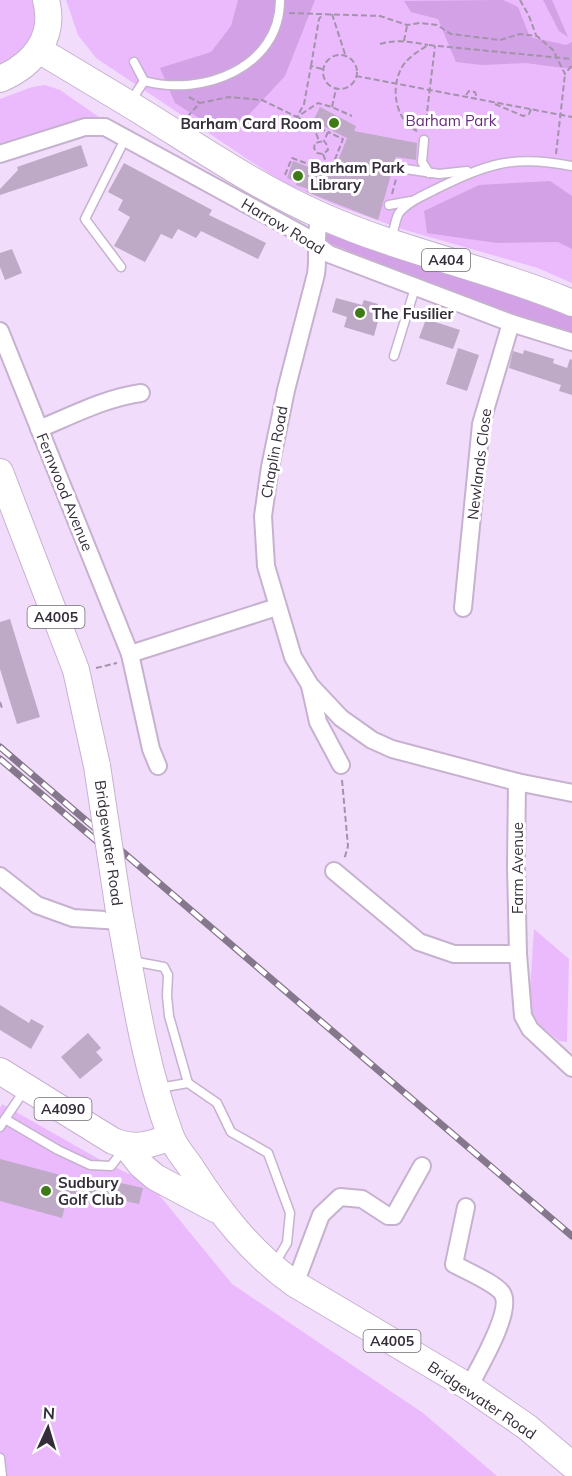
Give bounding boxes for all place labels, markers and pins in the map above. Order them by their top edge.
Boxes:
place label: Barham Card Room [180,114,322,133]
marker: Barham Card Room [327,116,341,130]
place label: Barham Park Library [310,158,405,194]
marker: Barham Park Library [291,169,305,183]
place label: The Fusilier [372,304,453,323]
marker: The Fusilier [353,306,367,320]
place label: Sudbury Golf Club [58,1173,124,1209]
marker: Sudbury Golf Club [39,1184,53,1198]

